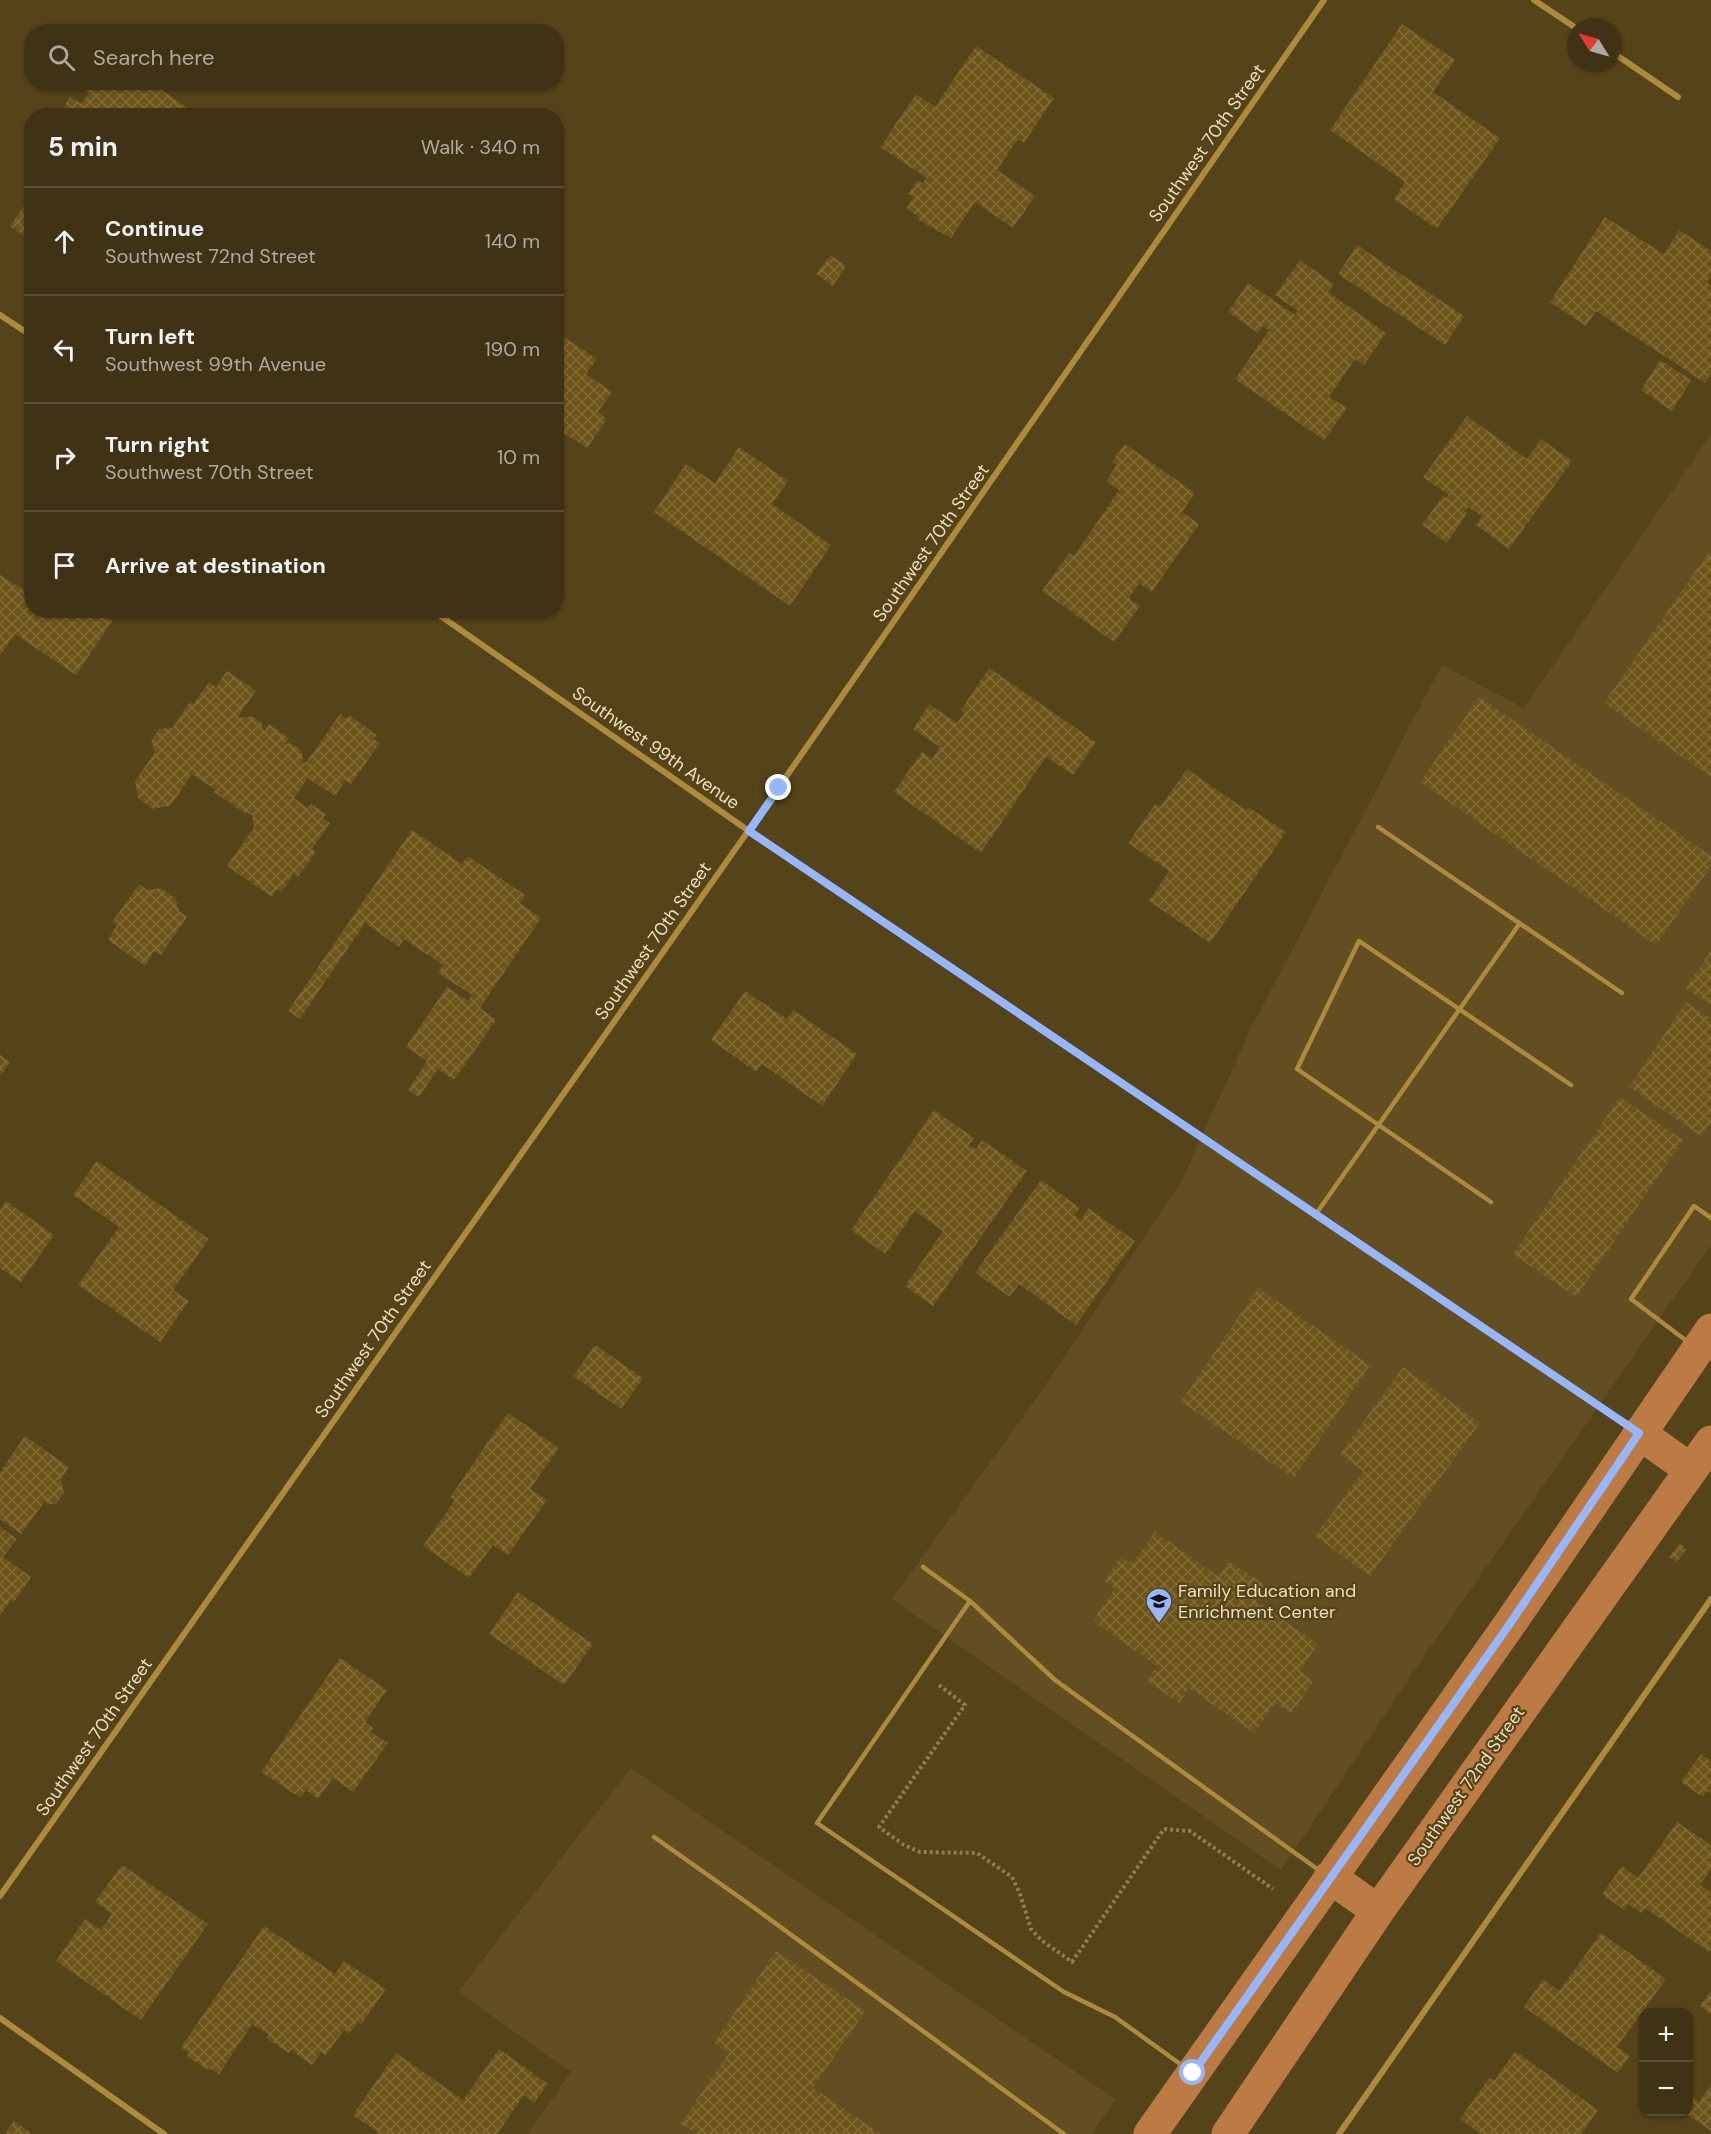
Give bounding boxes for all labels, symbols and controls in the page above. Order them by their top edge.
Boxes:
north arrow [1567,18,1621,72]
search box [24,24,564,90]
icon: search [45,41,78,74]
text: Search here [93,43,214,72]
street label: Southwest 70th Street [1143,59,1271,227]
text: 5 min [48,130,118,164]
text: Walk · 340 m [421,134,540,160]
text: Continue [105,214,204,243]
icon: ahead [48,225,81,258]
text: 140 m [485,228,540,254]
text: Southwest 72nd Street [105,243,316,269]
text: Turn left [105,322,195,351]
icon: left [48,333,81,366]
text: 190 m [484,336,540,362]
text: Southwest 99th Avenue [105,351,326,377]
text: Turn right [105,430,210,459]
icon: right [48,441,81,474]
text: 10 m [497,444,540,470]
text: Southwest 70th Street [105,459,314,485]
street label: Southwest 70th Street [867,459,995,627]
icon: arrive [48,549,81,582]
text: Arrive at destination [105,551,326,580]
street label: Southwest 99th Avenue [568,681,744,815]
route end [765,774,791,800]
street label: Southwest 70th Street [589,857,717,1025]
street label: Southwest 70th Street [309,1255,437,1423]
place label: Family Education and Enrichment Center [1178,1579,1356,1624]
school or university icon: Family Education and Enrichment Center [1144,1586,1174,1624]
street label: Southwest 70th Street [30,1653,158,1821]
street label: Southwest 72nd Street [1402,1701,1530,1871]
map controls [1639,2008,1693,2116]
button: + [1639,2008,1693,2062]
route start [1179,2059,1205,2085]
button: − [1639,2062,1693,2116]

